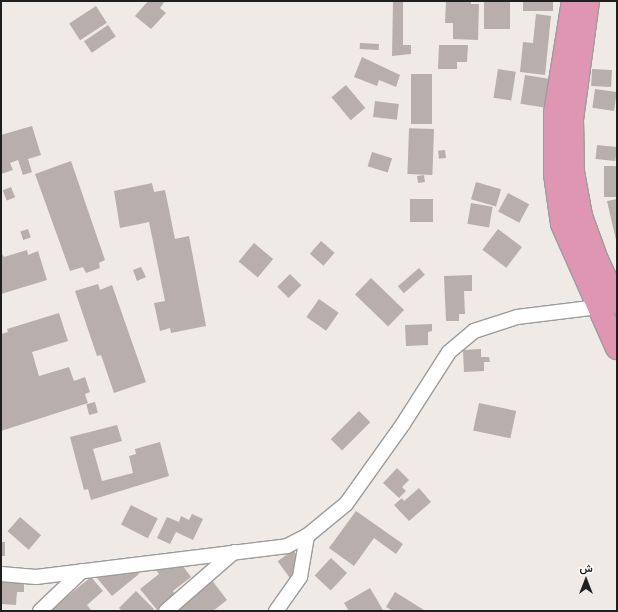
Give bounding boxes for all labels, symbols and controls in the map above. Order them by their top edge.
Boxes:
north arrow [566,560,606,600]
text: ش [579,561,593,574]

